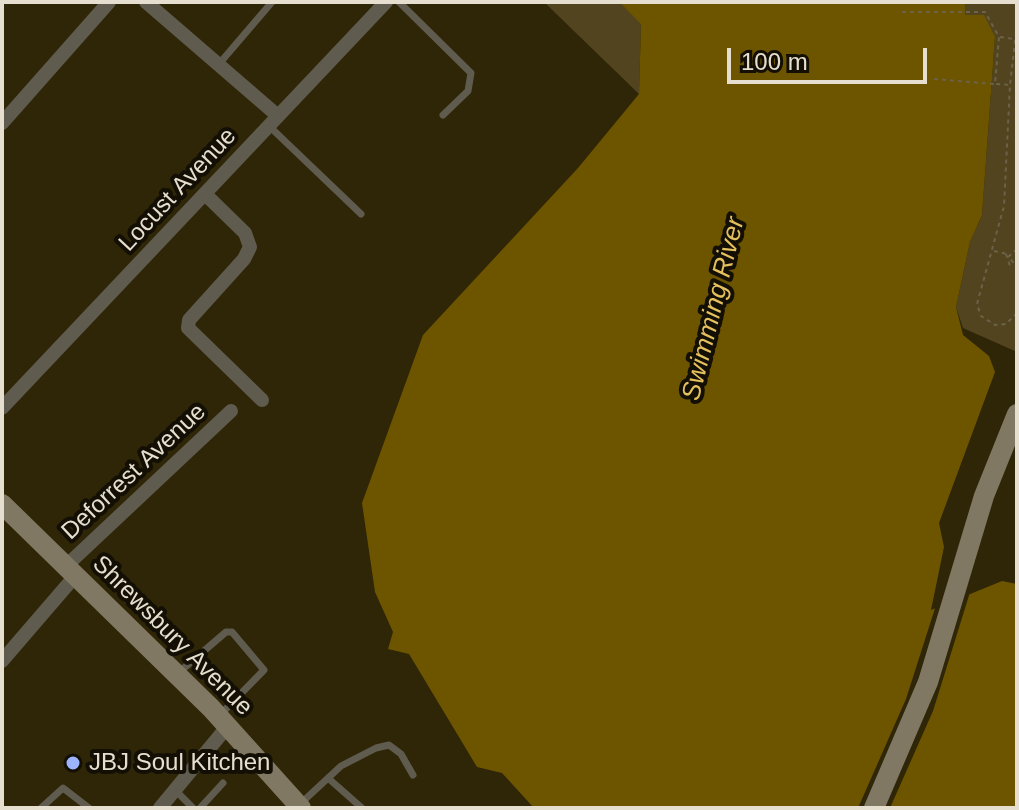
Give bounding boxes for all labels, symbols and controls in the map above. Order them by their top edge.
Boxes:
scale bar [731,32,931,82]
text: 100 m [741,48,808,75]
street label: Locust Avenue [113,122,243,258]
water label: Swimming River [676,214,752,404]
street label: Deforrest Avenue [56,398,212,546]
street label: Shrewsbury Avenue [86,550,258,722]
place label: JBJ Soul Kitchen [89,749,270,777]
marker: JBJ Soul Kitchen [64,754,82,772]

